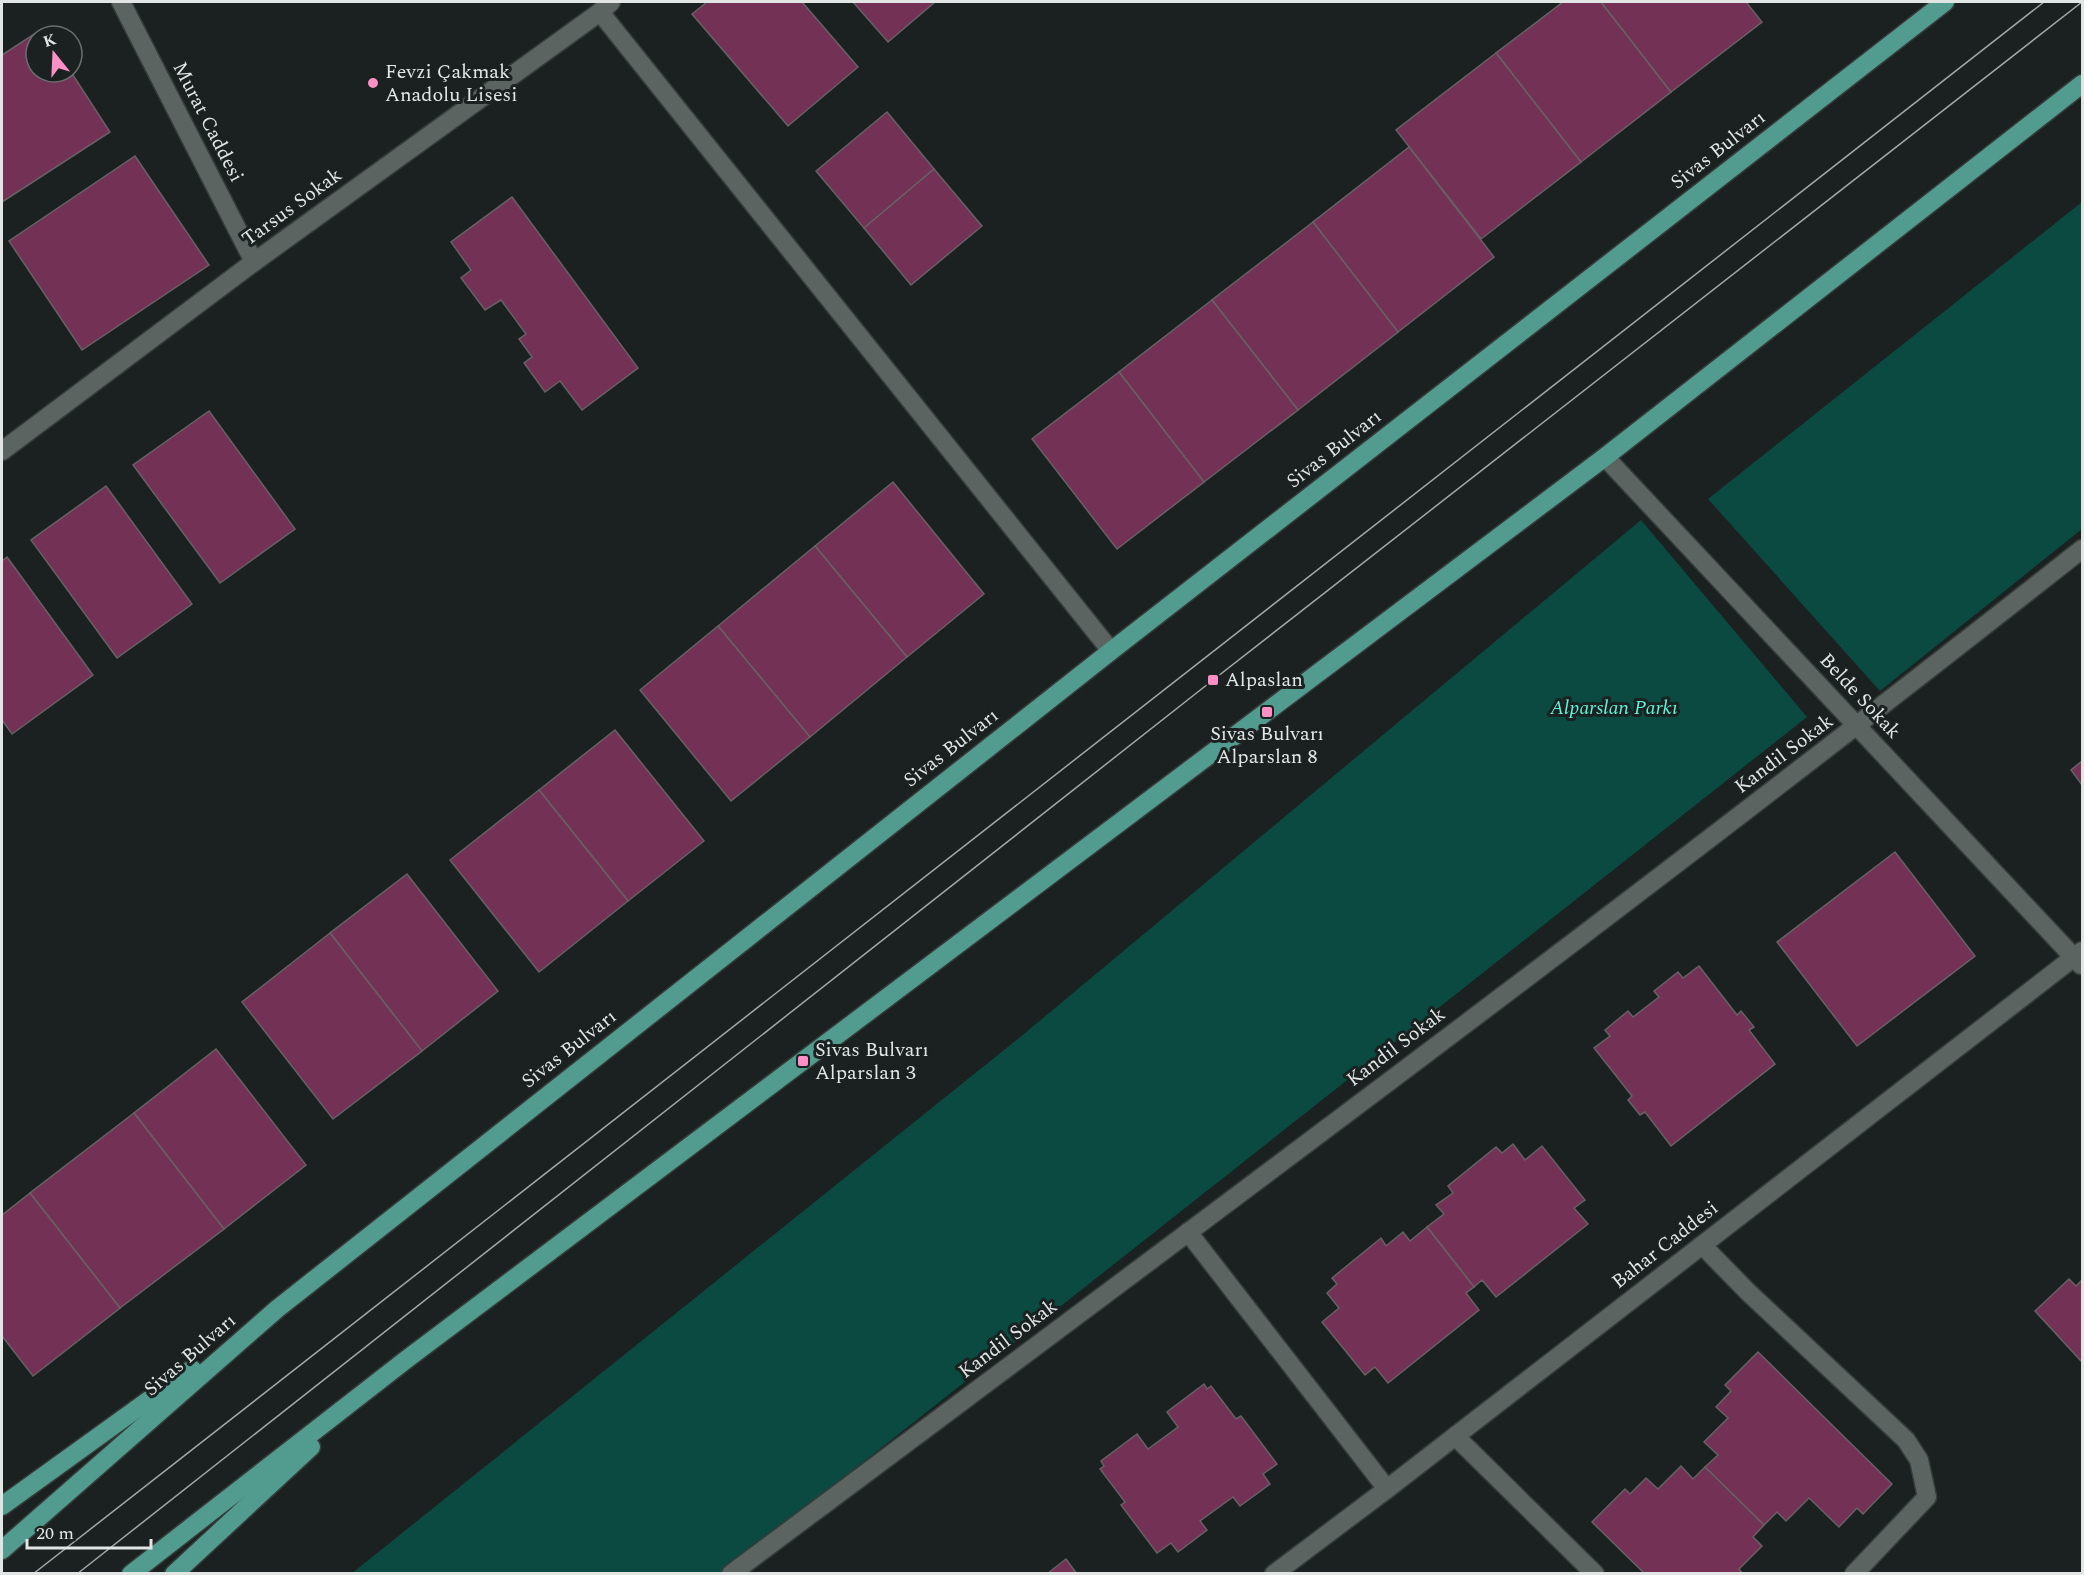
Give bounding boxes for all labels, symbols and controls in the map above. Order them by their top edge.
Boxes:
north arrow [24,24,84,84]
text: K [40,27,60,54]
street label: Murat Caddesi [165,57,251,187]
place label: Fevzi Çakmak Anadolu Lisesi [385,57,518,110]
marker: Fevzi Çakmak Anadolu Lisesi [366,76,380,90]
street label: Sivas Bulvarı [1664,103,1772,197]
street label: Tarsus Sokak [236,160,348,254]
street label: Sivas Bulvarı [1280,402,1388,496]
street label: Belde Sokak [1812,646,1908,746]
place label: Alpaslan [1225,665,1303,695]
marker: Alpaslan [1206,673,1220,687]
park label: Alparslan Parkı [1549,693,1678,723]
street label: Sivas Bulvarı [897,701,1005,795]
marker: Sivas Bulvarı Alparslan 8 [1260,705,1274,719]
street label: Kandil Sokak [1728,707,1840,801]
place label: Sivas Bulvarı Alparslan 8 [1210,719,1324,772]
street label: Kandil Sokak [1340,1000,1452,1094]
street label: Sivas Bulvarı [515,1002,623,1096]
place label: Sivas Bulvarı Alparslan 3 [815,1035,929,1088]
marker: Sivas Bulvarı Alparslan 3 [796,1054,810,1068]
street label: Bahar Caddesi [1605,1194,1725,1296]
street label: Kandil Sokak [952,1292,1064,1386]
street label: Sivas Bulvarı [137,1306,243,1404]
scale bar [27,1512,152,1550]
text: 20 m [36,1520,74,1547]

